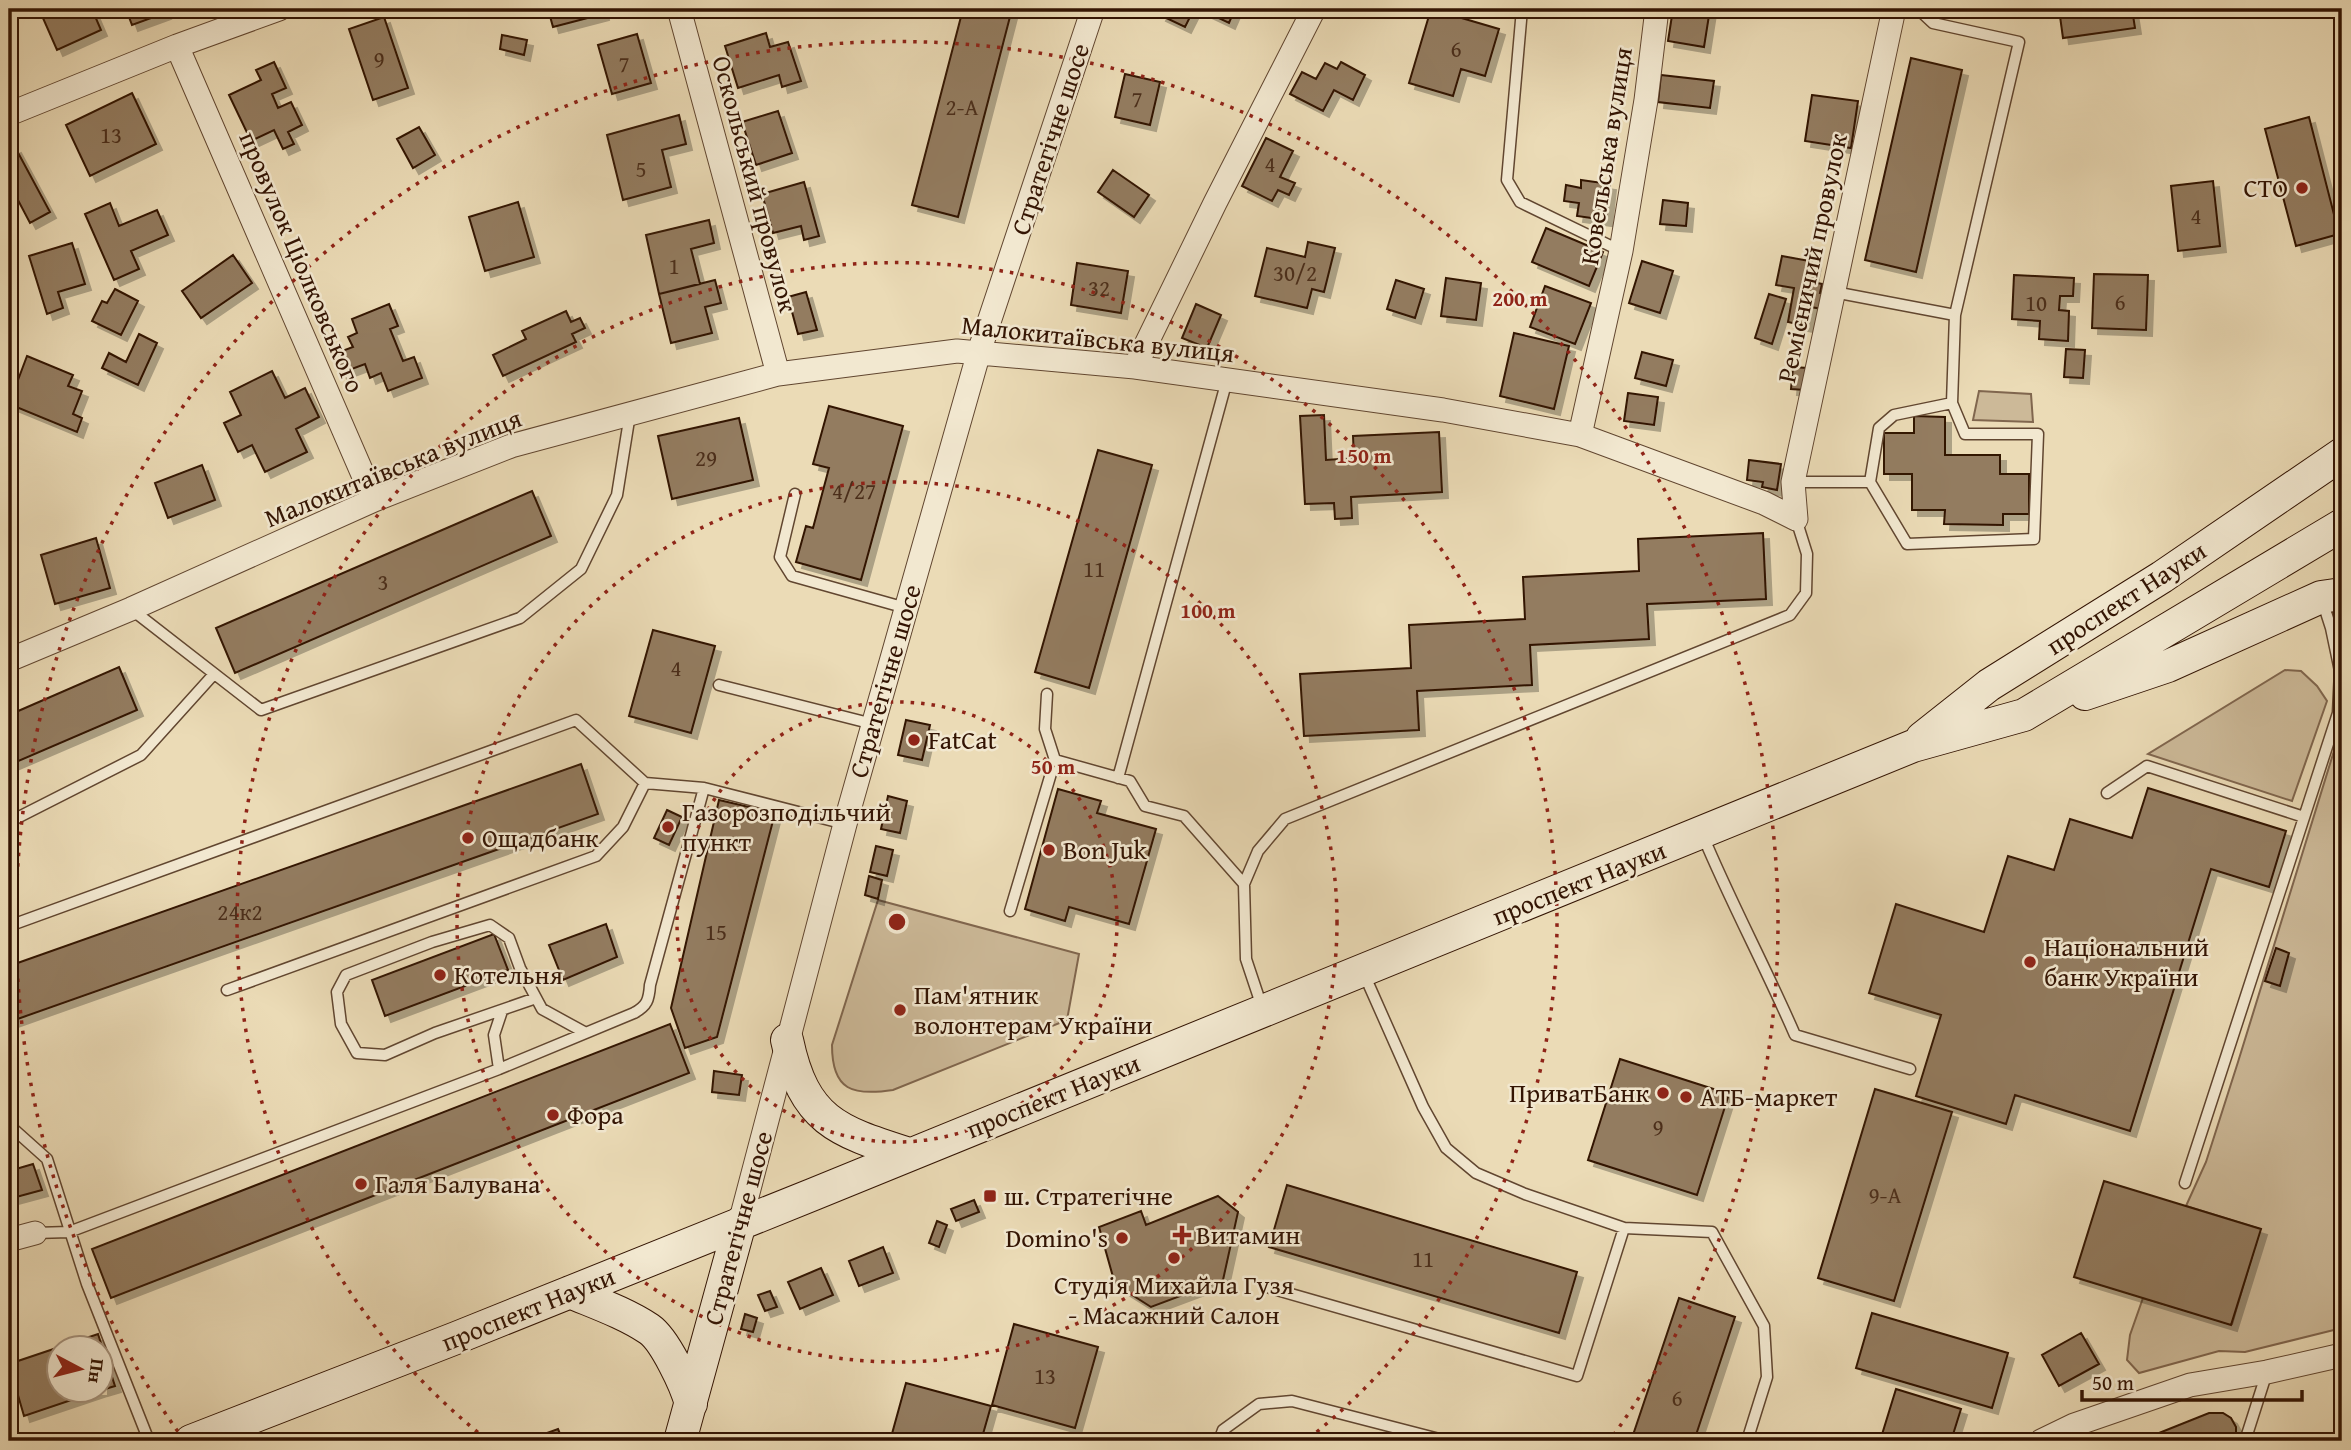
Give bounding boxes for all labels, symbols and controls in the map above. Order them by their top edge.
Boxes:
house number: 6 [1450,32,1462,65]
street label: Стратегічне шосе [1000,38,1099,240]
house number: 9 [373,42,385,75]
street label: Ковельська вулиця [1569,44,1642,268]
house number: 7 [618,47,630,80]
street label: Оскольський провулок [702,51,809,317]
house number: 7 [1131,82,1143,115]
house number: 2-А [946,90,979,123]
house number: 13 [100,118,122,151]
street label: провулок Ціолковського [230,125,375,399]
street label: Ремісничий провулок [1766,129,1857,386]
house number: 4 [1264,147,1276,180]
house number: 5 [635,152,647,185]
place label: СТО [2244,168,2288,207]
marker: СТО [2294,180,2310,196]
house number: 4 [2190,199,2202,232]
house number: 1 [668,249,680,282]
house number: 30/2 [1273,256,1317,289]
house number: 32 [1088,271,1110,304]
text: 200 m [1492,283,1548,314]
house number: 6 [2114,285,2126,318]
house number: 10 [2025,286,2047,319]
street label: Малокитаївська вулиця [960,305,1236,372]
street label: Малокитаївська вулиця [258,398,527,537]
text: 150 m [1336,440,1392,471]
house number: 29 [695,441,717,474]
house number: 4/27 [832,474,876,507]
street label: проспект Науки [2038,531,2214,664]
house number: 11 [1083,552,1105,585]
house number: 3 [377,565,389,598]
street label: Стратегічне шосе [838,579,931,782]
text: 100 m [1180,595,1236,626]
house number: 4 [670,651,682,684]
place label: FatCat [928,720,997,759]
marker: FatCat [906,732,922,748]
text: 50 m [1031,751,1075,782]
place label: Газорозподільчий пункт [682,792,891,861]
place label: Ощадбанк [482,818,599,857]
marker: Газорозподільчий пункт [660,819,676,835]
marker: Ощадбанк [460,830,476,846]
place label: Bon Juk [1063,830,1148,869]
street label: проспект Науки [1486,830,1672,935]
marker: Bon Juk [1041,842,1057,858]
house number: 24к2 [217,895,263,928]
centre of rings [885,910,909,934]
house number: 15 [705,915,727,948]
place label: Національний банк України [2044,927,2209,996]
marker: Національний банк України [2022,954,2038,970]
place label: Котельня [454,955,563,994]
marker: Котельня [432,967,448,983]
place label: Пам'ятник волонтерам України [914,975,1152,1044]
marker: Пам'ятник волонтерам України [892,1002,908,1018]
street label: проспект Науки [960,1043,1146,1148]
place label: ПриватБанк [1509,1073,1649,1112]
place label: АТБ-маркет [1700,1077,1838,1116]
marker: ПриватБанк [1655,1085,1671,1101]
marker: АТБ-маркет [1678,1089,1694,1105]
place label: Фора [567,1095,624,1134]
marker: Фора [545,1107,561,1123]
house number: 9 [1652,1110,1664,1143]
street label: Стратегічне шосе [693,1126,782,1329]
place label: Галя Балувана [375,1164,541,1203]
marker: Галя Балувана [353,1176,369,1192]
place label: ш. Стратегічне [1004,1176,1173,1215]
house number: 9-А [1869,1178,1902,1211]
marker: ш. Стратегічне [982,1188,998,1204]
place label: Витамин [1196,1215,1300,1254]
place label: Domino's [1006,1218,1108,1257]
marker: Витамин [1174,1227,1190,1243]
marker: Domino's [1114,1230,1130,1246]
house number: 11 [1412,1242,1434,1275]
marker: Студія Михайла Гузя - Масажний Салон [1166,1250,1182,1266]
street label: проспект Науки [435,1256,621,1361]
place label: Студія Михайла Гузя - Масажний Салон [1054,1265,1294,1334]
north arrow [46,1334,116,1404]
text: Пн [81,1357,112,1385]
house number: 13 [1034,1359,1056,1392]
scale bar [2082,1359,2302,1403]
text: 50 m [2092,1367,2134,1398]
house number: 6 [1671,1381,1683,1414]

